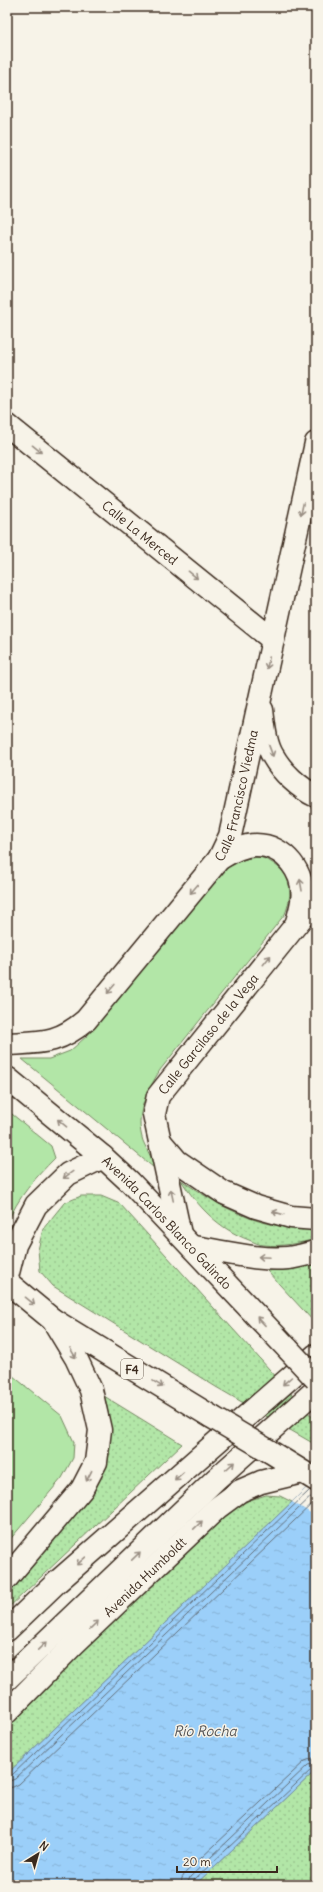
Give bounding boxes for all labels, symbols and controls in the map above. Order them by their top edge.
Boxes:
one-way arrow [32,445,43,454]
street label: Calle La Merced [98,497,182,569]
one-way arrow [297,502,305,515]
one-way arrow [187,571,198,580]
one-way arrow [264,656,272,669]
street label: Calle Francisco Viedma [211,728,262,864]
one-way arrow [268,744,276,756]
one-way arrow [296,879,304,892]
one-way arrow [190,884,199,894]
one-way arrow [263,955,272,966]
street label: Calle Garcilaso de la Vega [154,970,262,1098]
one-way arrow [107,984,116,995]
one-way arrow [56,1119,67,1127]
street label: Avenida Carlos Blanco Galindo [99,1152,235,1293]
one-way arrow [63,1171,74,1179]
one-way arrow [168,1189,176,1202]
one-way arrow [271,1209,284,1216]
one-way arrow [258,1253,271,1261]
one-way arrow [25,1296,35,1305]
one-way arrow [256,1316,266,1326]
one-way arrow [69,1347,77,1358]
road number: F4 [121,1359,143,1379]
one-way arrow [282,1376,292,1385]
one-way arrow [152,1381,164,1389]
one-way arrow [225,1462,235,1471]
one-way arrow [85,1470,92,1482]
one-way arrow [174,1472,184,1481]
one-way arrow [193,1521,203,1530]
street label: Avenida Humboldt [100,1533,190,1620]
one-way arrow [131,1551,141,1561]
one-way arrow [76,1557,86,1566]
one-way arrow [89,1620,99,1630]
one-way arrow [37,1641,47,1651]
water label: Río Rocha [173,1722,238,1740]
north arrow [18,1834,58,1874]
text: N [37,1838,51,1854]
scale bar [177,1848,277,1874]
text: 20 m [183,1854,211,1869]

